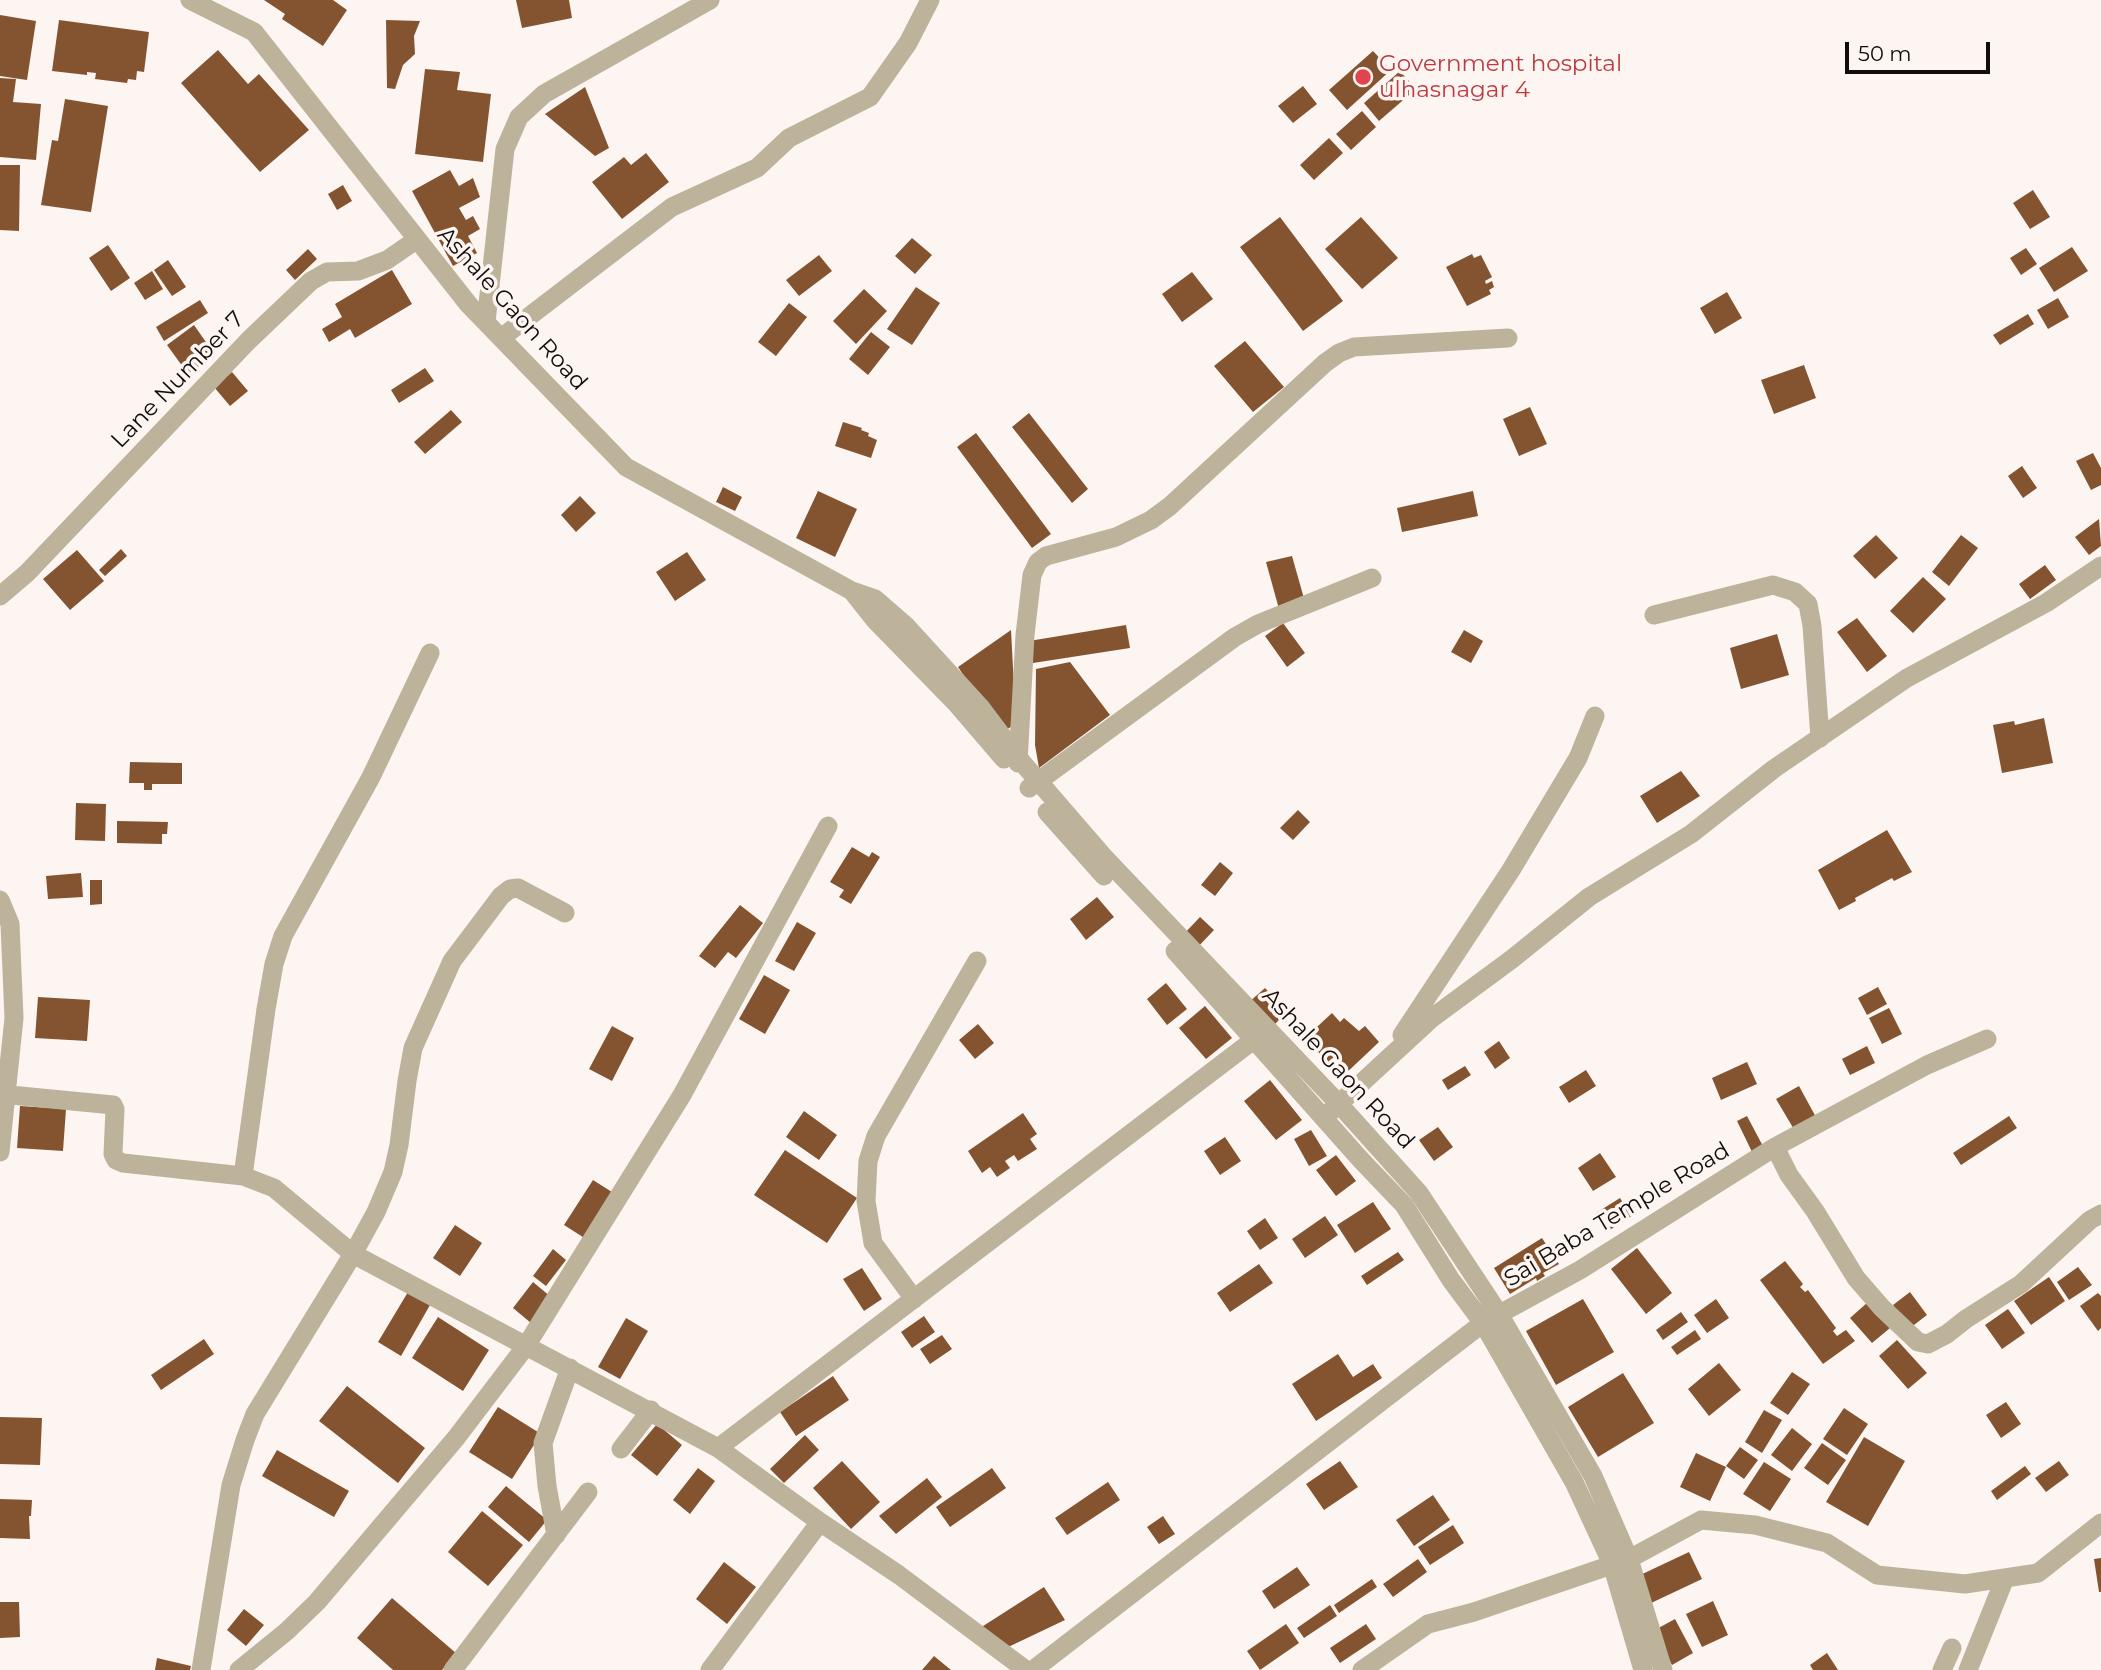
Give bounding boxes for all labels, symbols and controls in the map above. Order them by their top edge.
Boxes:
scale bar [1849,28,1994,72]
text: 50 m [1858,41,1912,66]
place label: Government hospital ulhasnagar 4 [1379,50,1622,104]
marker: Government hospital ulhasnagar 4 [1353,67,1373,87]
street label: Ashale Gaon Road [431,222,593,396]
street label: Lane Number 7 [106,306,250,454]
street label: Ashale Gaon Road [1256,983,1420,1155]
street label: Sai Baba Temple Road [1499,1137,1735,1293]

